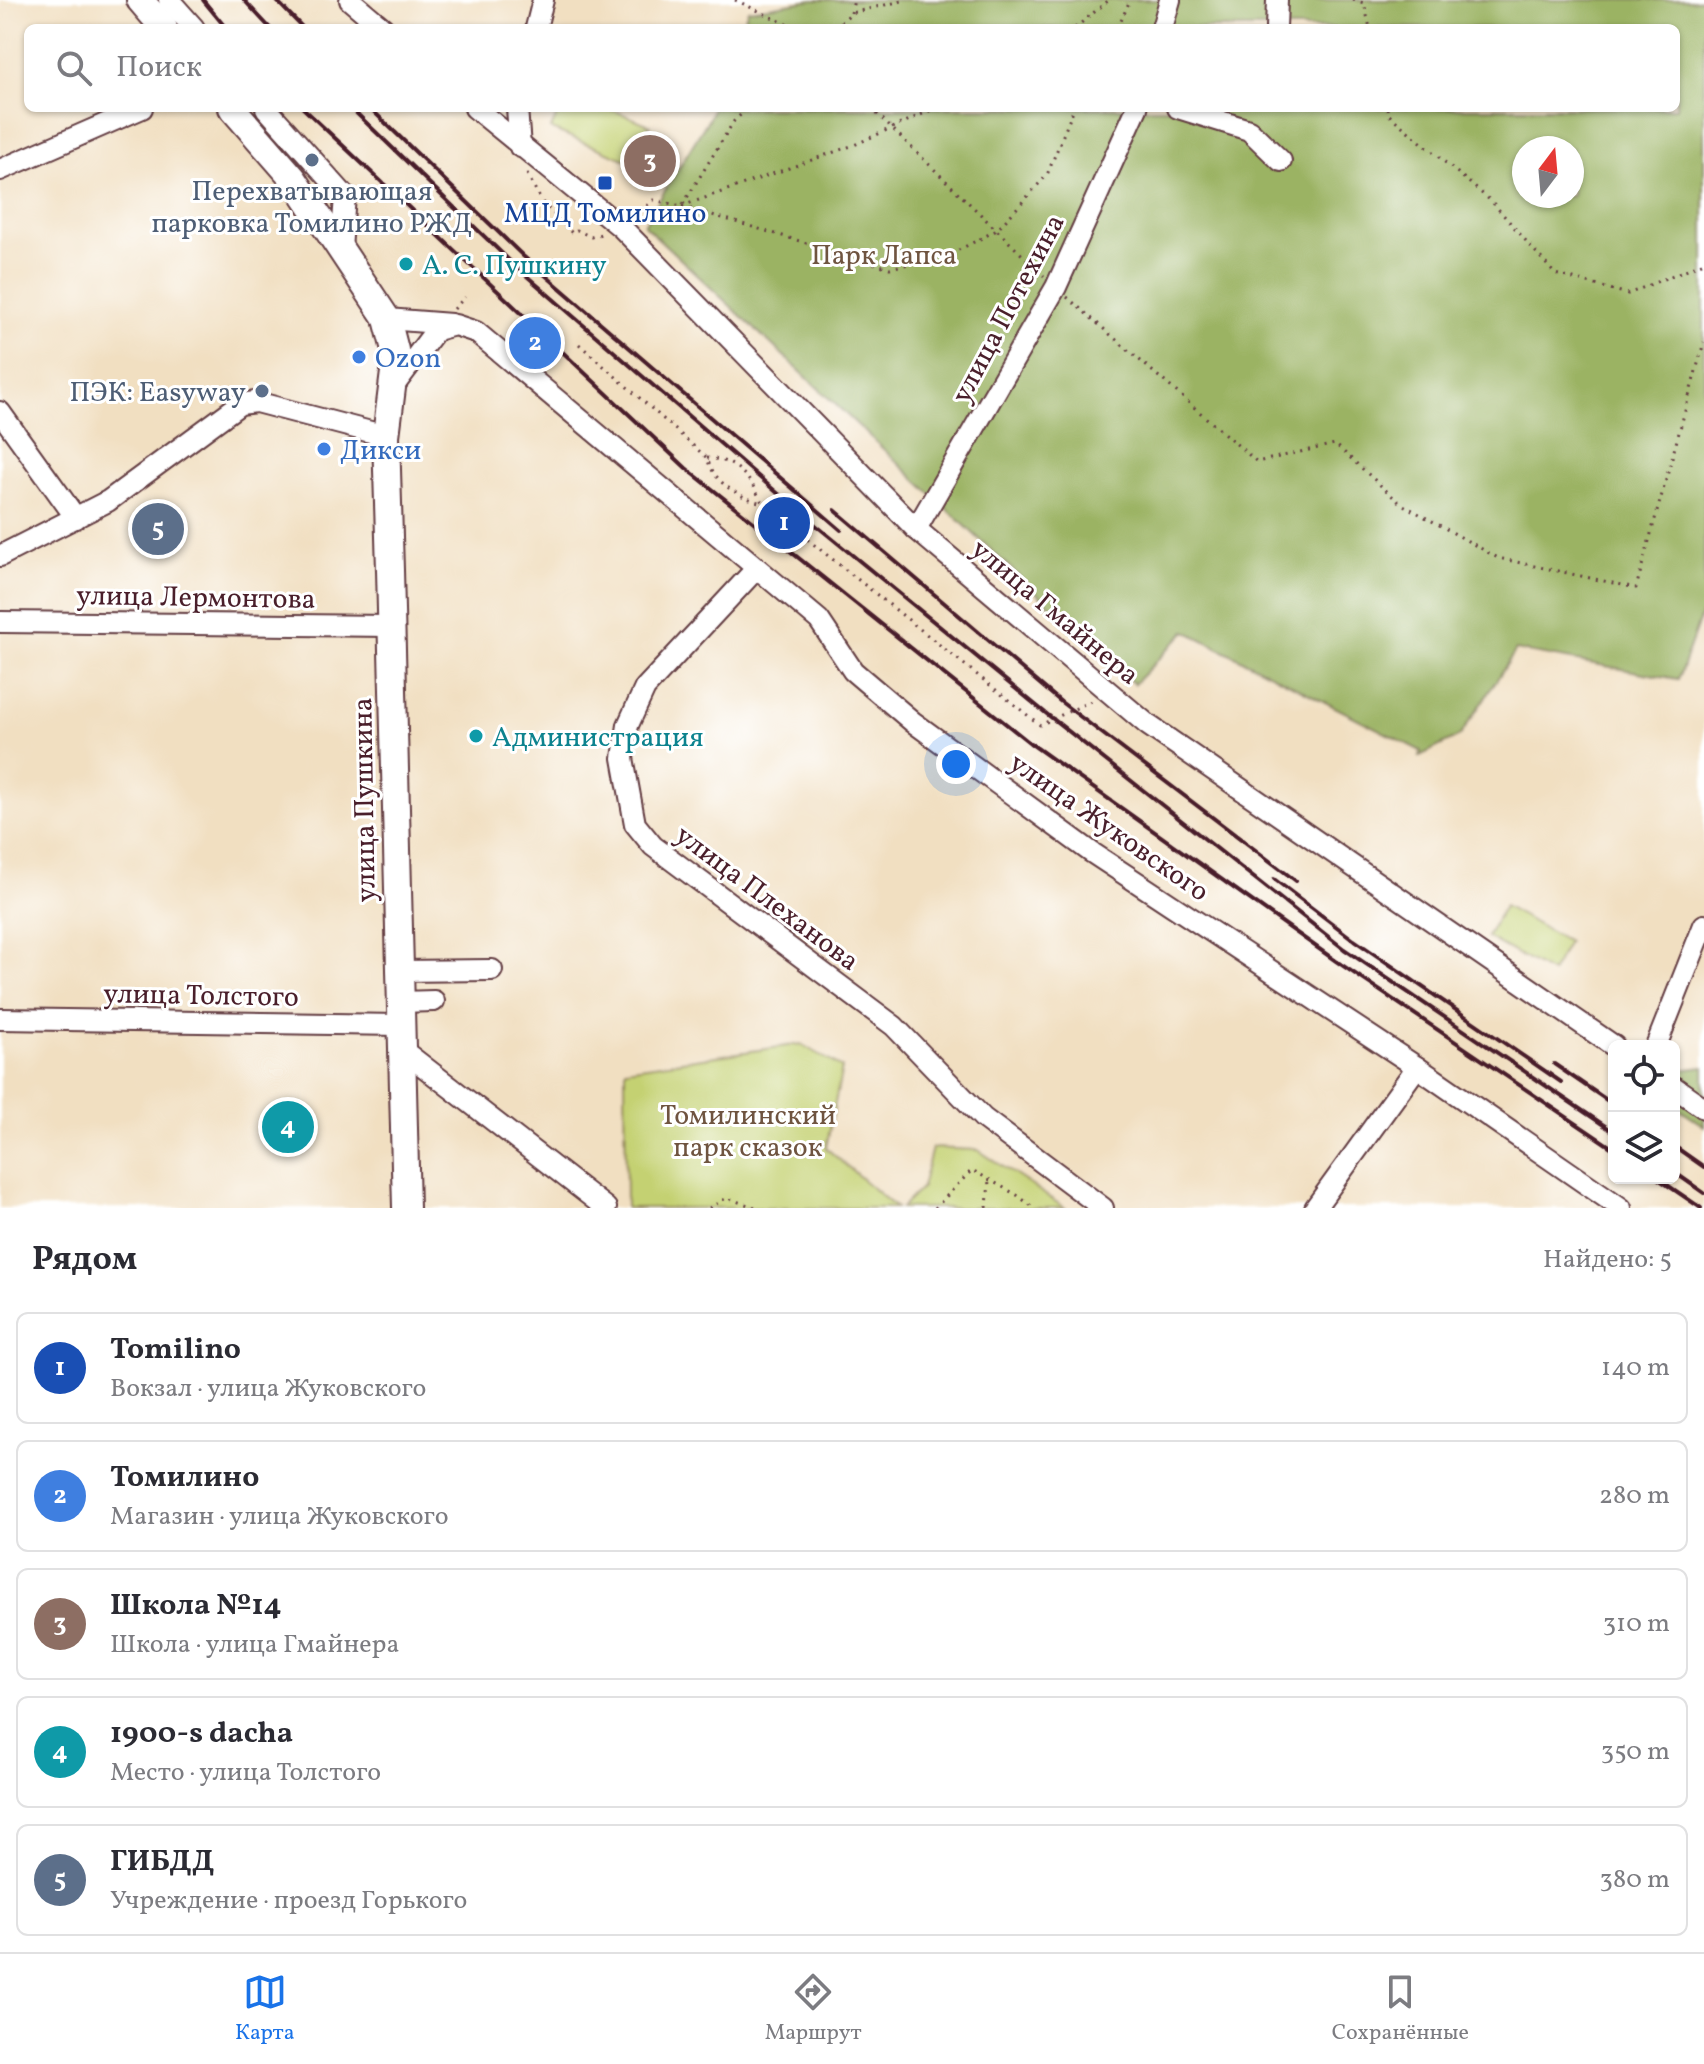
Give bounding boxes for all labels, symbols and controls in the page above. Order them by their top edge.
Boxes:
search box [24,24,1680,112]
icon: search [52,46,96,90]
text: Поиск [116,47,202,89]
pin: 3 [624,131,676,191]
north arrow [1512,136,1584,208]
marker: Перехватывающая парковка Томилино РЖД [303,151,321,169]
place label: Перехватывающая парковка Томилино РЖД [152,173,472,244]
marker: МЦД Томилино [596,174,614,192]
place label: МЦД Томилино [504,195,706,234]
street label: улица Потехина [943,208,1075,411]
park label: Парк Лапса [811,237,957,276]
place label: А. С. Пушкину [422,247,607,286]
marker: А. С. Пушкину [397,255,415,273]
pin: 2 [509,313,561,373]
place label: Ozon [375,340,441,379]
marker: Ozon [350,348,368,366]
place label: ПЭК: Easyway [70,374,246,413]
marker: ПЭК: Easyway [253,382,271,400]
place label: Дикси [340,432,421,471]
marker: Дикси [315,440,333,458]
pin: 1 [758,493,810,553]
pin: 5 [132,499,184,559]
street label: улица Гмайнера [962,531,1147,695]
street label: улица Лермонтова [76,577,316,620]
street label: улица Пушкина [344,697,387,903]
place label: Администрация [492,719,704,758]
marker: Администрация [467,727,485,745]
your location [936,744,976,784]
street label: улица Жуковского [1001,744,1217,912]
street label: улица Плеханова [666,817,867,981]
street label: улица Толстого [103,975,299,1018]
map controls [1608,1040,1680,1184]
button: locate [1608,1040,1680,1112]
pin: 4 [262,1097,314,1157]
park label: Томилинский парк сказок [660,1097,836,1168]
button: layers [1608,1112,1680,1184]
text: Рядом [32,1237,137,1284]
text: Найдено: 5 [1543,1242,1672,1278]
text: Tomilino [110,1329,241,1371]
text: 1 [55,1350,65,1386]
text: 140 m [1601,1350,1670,1386]
text: Вокзал · улица Жуковского [110,1371,426,1407]
text: Томилино [110,1457,259,1499]
text: 2 [53,1478,67,1514]
text: 280 m [1599,1478,1670,1514]
text: Магазин · улица Жуковского [110,1499,449,1535]
text: Школа №14 [110,1585,282,1627]
text: 3 [53,1606,67,1642]
text: 310 m [1603,1606,1670,1642]
text: Школа · улица Гмайнера [110,1627,399,1663]
text: 1900-s dacha [110,1713,293,1755]
text: 4 [52,1734,68,1770]
text: 350 m [1601,1734,1670,1770]
text: Место · улица Толстого [110,1755,381,1791]
text: ГИБДД [110,1841,215,1883]
text: 5 [54,1862,66,1898]
text: 380 m [1600,1862,1670,1898]
text: Учреждение · проезд Горького [110,1883,467,1919]
tab: Карта [235,1970,295,2049]
tab: Маршрут [765,1970,862,2049]
tab: Сохранённые [1332,1970,1469,2049]

